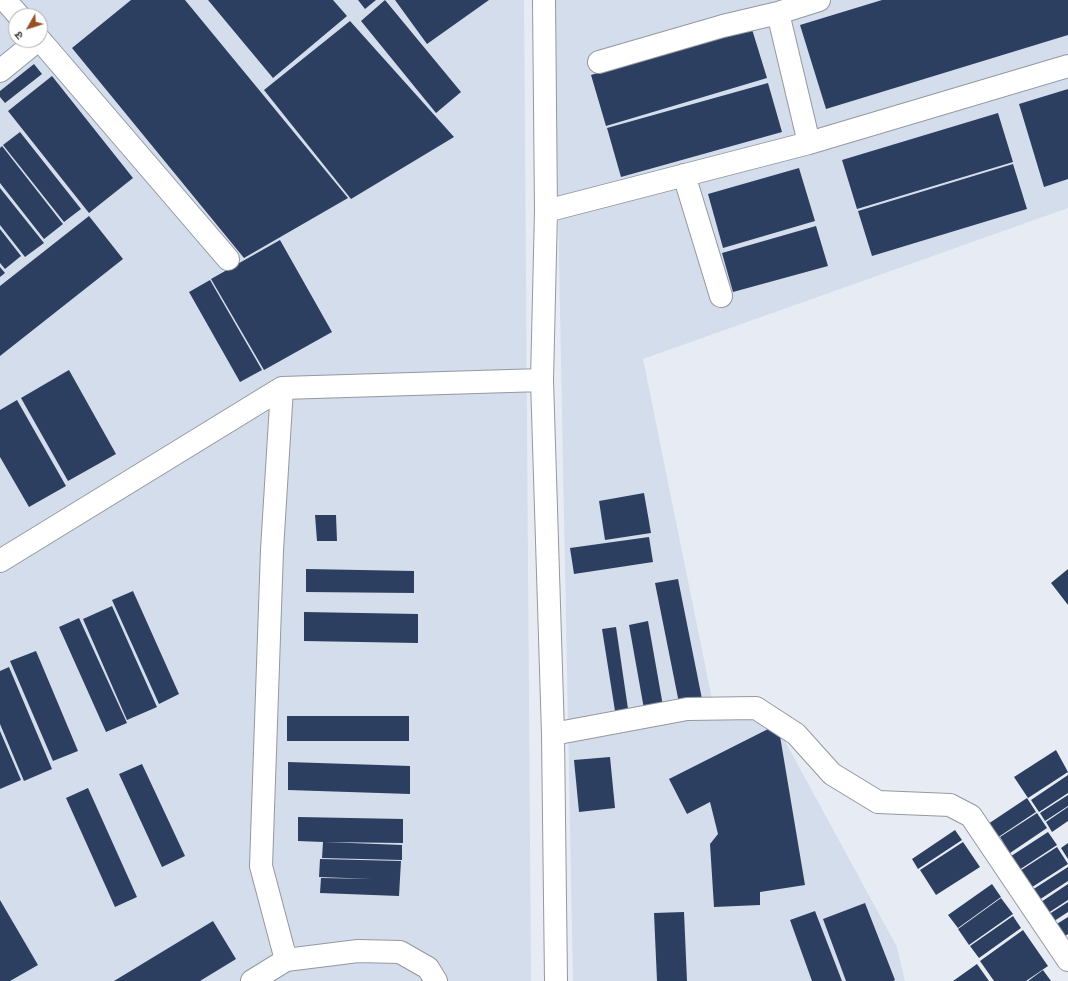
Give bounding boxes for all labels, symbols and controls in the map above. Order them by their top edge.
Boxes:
north arrow [8,8,48,48]
text: उ [12,29,26,42]

